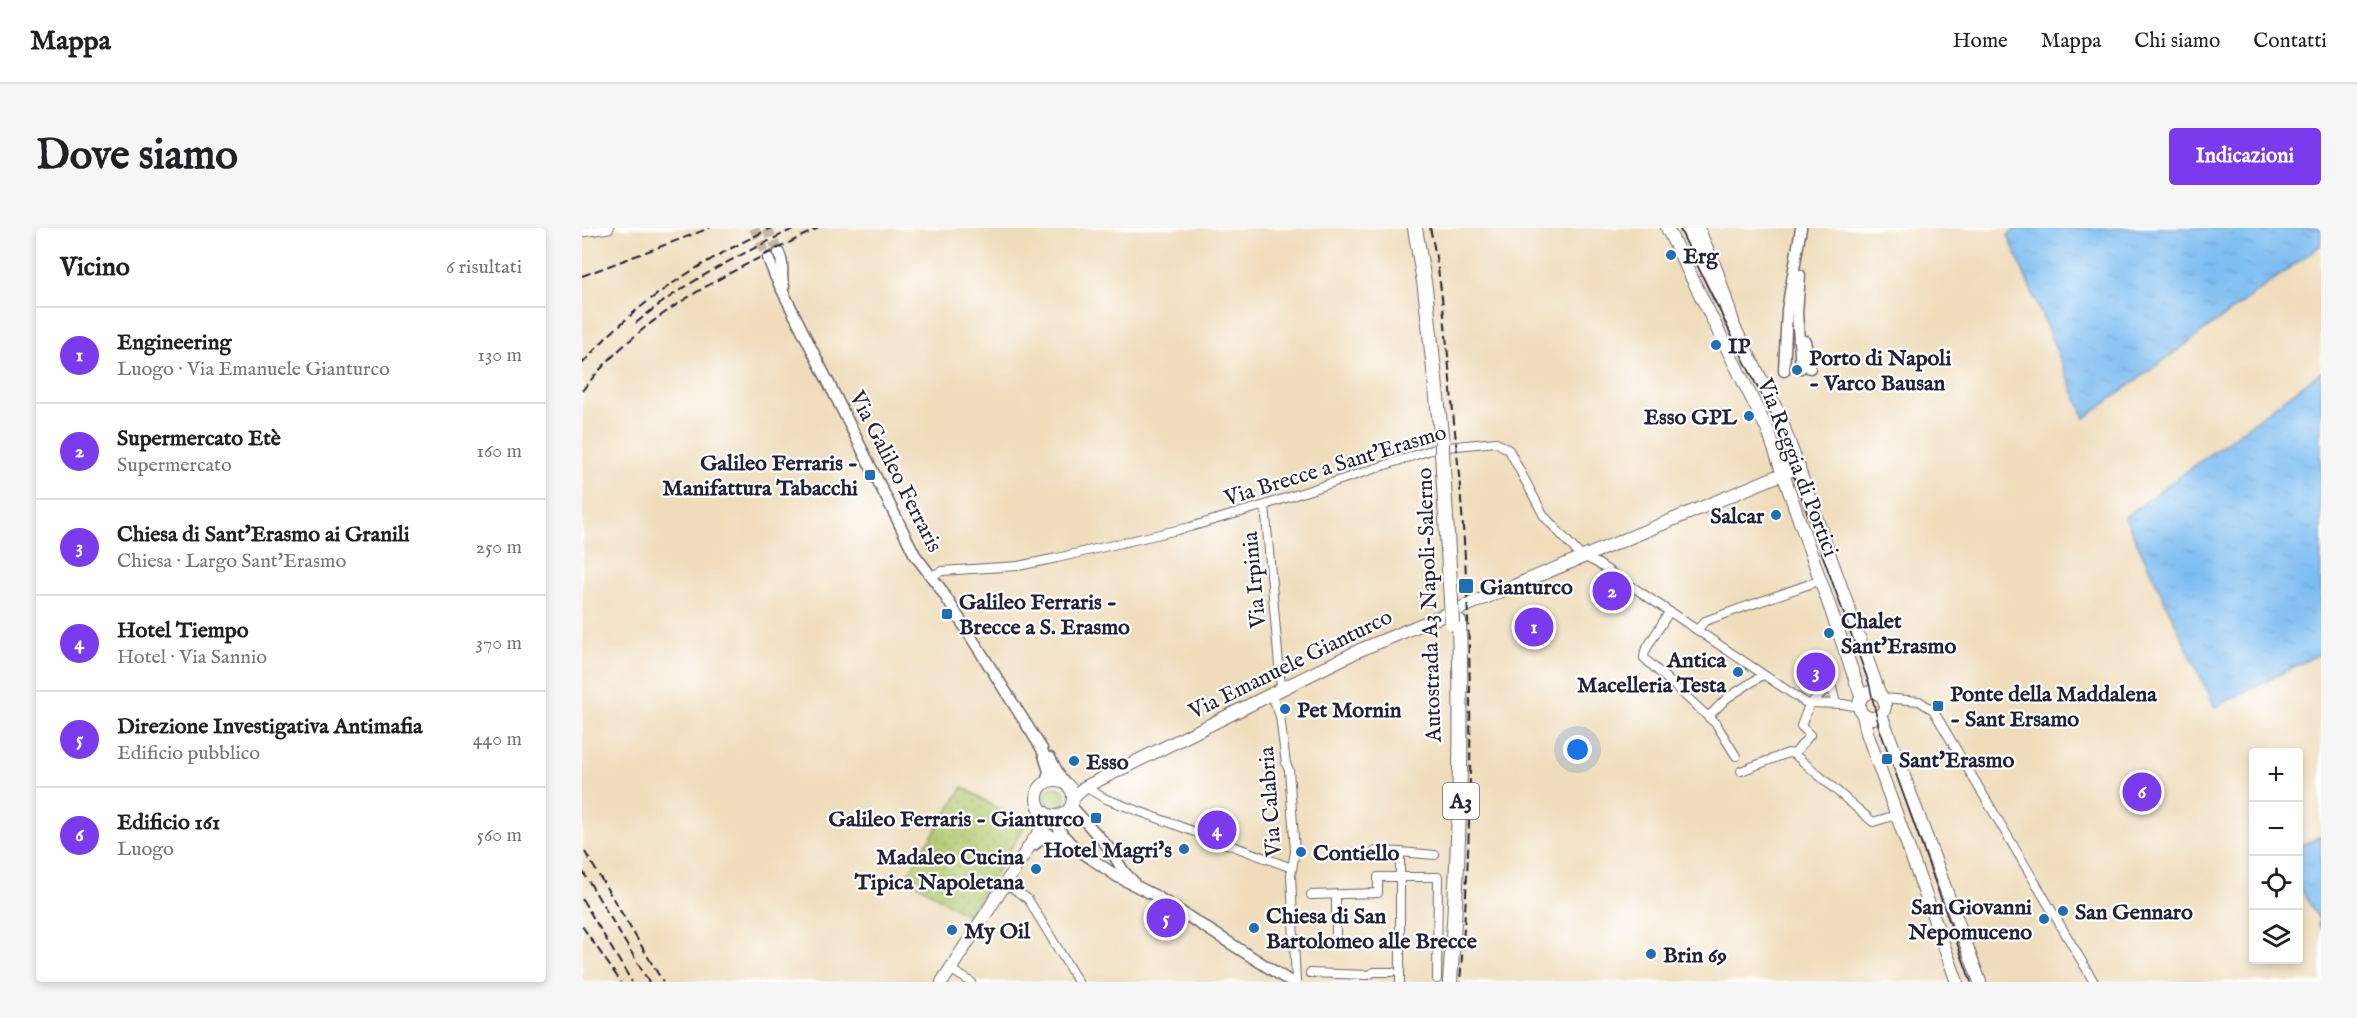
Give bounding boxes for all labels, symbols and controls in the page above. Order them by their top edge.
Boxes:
text: Mappa [30,24,111,59]
text: Home [1953,28,2008,55]
text: Mappa [2041,28,2101,55]
text: Chi siamo [2134,28,2220,55]
text: Contatti [2253,28,2327,55]
button: Indicazioni [2169,128,2321,185]
text: Dove siamo [36,130,238,183]
place label: Erg [1683,243,1719,271]
marker: Erg [1664,248,1678,262]
text: Vicino [60,251,130,284]
text: 6 risultati [446,255,522,280]
text: Engineering [117,329,231,357]
place label: IP [1728,333,1750,361]
marker: IP [1709,338,1723,352]
text: 1 [76,343,83,368]
text: 130 m [477,343,522,368]
place label: Porto di Napoli - Varco Bausan [1809,345,1951,398]
text: Luogo · Via Emanuele Gianturco [117,357,390,382]
marker: Porto di Napoli - Varco Bausan [1790,363,1804,377]
street label: Via Reggia di Portici [1750,374,1844,561]
street label: Via Galileo Ferraris [842,386,948,557]
place label: Esso GPL [1644,404,1738,432]
marker: Esso GPL [1742,409,1756,423]
street label: Via Brecce a Sant'Erasmo [1220,419,1450,513]
text: Supermercato Etè [117,425,281,453]
text: 2 [75,439,84,464]
text: 160 m [476,439,522,464]
place label: Galileo Ferraris - Manifattura Tabacchi [662,450,858,503]
text: Supermercato [117,453,232,478]
street label: Autostrada A3 Napoli-Salerno [1411,467,1449,744]
marker: Galileo Ferraris - Manifattura Tabacchi [863,468,877,482]
place label: Salcar [1710,503,1765,531]
marker: Salcar [1769,508,1783,522]
text: Chiesa di Sant'Erasmo ai Granili [117,521,410,549]
street label: Via Irpinia [1237,530,1273,630]
text: 3 [76,535,83,560]
text: 250 m [476,535,522,560]
text: Chiesa · Largo Sant'Erasmo [117,549,346,574]
pin: 2 [1592,568,1632,614]
place label: Gianturco [1480,574,1573,602]
marker: Gianturco [1457,577,1475,595]
place label: Galileo Ferraris - Brecce a S. Erasmo [959,589,1130,642]
street label: Via Emanuele Gianturco [1184,603,1397,727]
pin: 1 [1514,604,1554,650]
marker: Galileo Ferraris - Brecce a S. Erasmo [940,607,954,621]
place label: Chalet Sant'Erasmo [1841,608,1956,661]
text: Hotel Tiempo [117,617,249,645]
marker: Chalet Sant'Erasmo [1822,626,1836,640]
text: 4 [75,631,84,656]
text: 370 m [476,631,522,656]
text: Hotel · Via Sannio [117,645,267,670]
place label: Antica Macelleria Testa [1577,647,1726,700]
pin: 3 [1796,650,1836,694]
marker: Antica Macelleria Testa [1731,665,1745,679]
place label: Ponte della Maddalena - Sant Ersamo [1950,681,2157,734]
place label: Pet Mornin [1297,697,1402,725]
marker: Ponte della Maddalena - Sant Ersamo [1931,699,1945,713]
marker: Pet Mornin [1278,702,1292,716]
text: Direzione Investigativa Antimafia [117,713,422,741]
text: 5 [76,727,83,752]
text: 440 m [473,727,522,752]
your location [1563,735,1592,764]
text: Edificio pubblico [117,741,260,766]
street label: Via Calabria [1253,745,1289,859]
place label: Sant'Erasmo [1899,747,2014,775]
map controls [2249,748,2303,964]
button: + [2249,748,2303,802]
place label: Esso [1086,749,1129,777]
marker: Sant'Erasmo [1880,752,1894,766]
marker: Esso [1067,754,1081,768]
pin: 6 [2122,770,2162,814]
road number: A3 [1443,783,1479,819]
button: − [2249,802,2303,856]
place label: Galileo Ferraris - Gianturco [828,806,1084,834]
pin: 4 [1198,808,1236,852]
text: Edificio 161 [117,809,220,837]
marker: Galileo Ferraris - Gianturco [1089,811,1103,825]
text: 6 [75,823,84,848]
text: 560 m [477,823,522,848]
text: Luogo [117,837,174,862]
place label: Hotel Magri's [1043,837,1172,865]
place label: Contiello [1313,840,1400,868]
marker: Hotel Magri's [1177,842,1191,856]
place label: Madaleo Cucina Tipica Napoletana [854,844,1024,897]
marker: Contiello [1294,845,1308,859]
button: locate [2249,856,2303,910]
marker: Madaleo Cucina Tipica Napoletana [1029,862,1043,876]
place label: San Giovanni Nepomuceno [1907,894,2032,947]
pin: 5 [1146,896,1186,940]
place label: San Gennaro [2075,899,2193,927]
place label: Chiesa di San Bartolomeo alle Brecce [1266,903,1477,956]
marker: San Gennaro [2056,904,2070,918]
button: layers [2249,910,2303,964]
marker: San Giovanni Nepomuceno [2037,912,2051,926]
place label: My Oil [964,918,1031,946]
marker: Chiesa di San Bartolomeo alle Brecce [1247,921,1261,935]
marker: My Oil [945,923,959,937]
place label: Brin 69 [1663,942,1727,970]
marker: Brin 69 [1644,947,1658,961]

